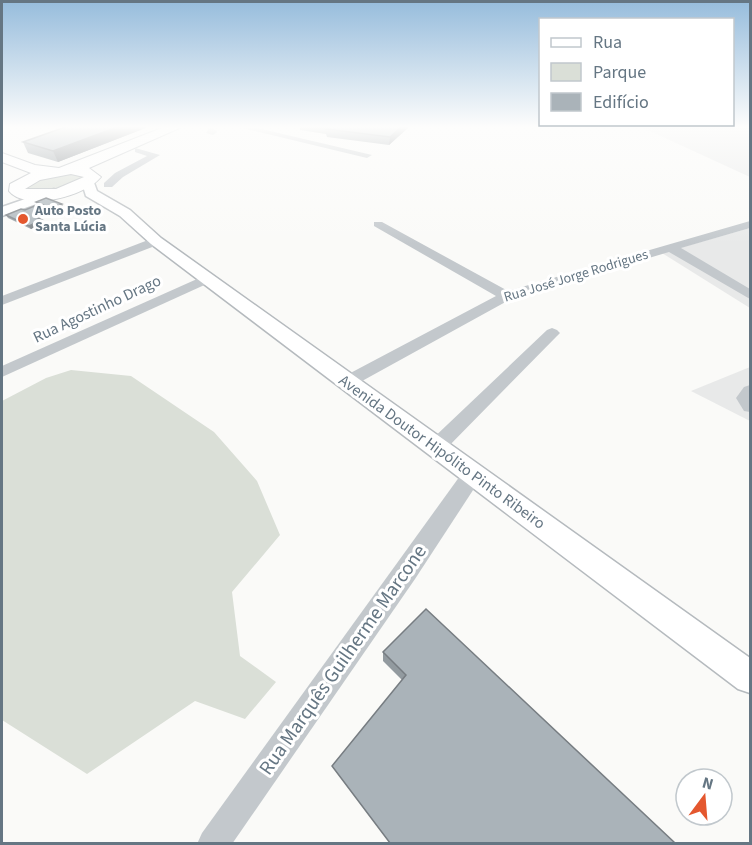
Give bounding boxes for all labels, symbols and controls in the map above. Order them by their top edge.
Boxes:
legend [539,18,734,126]
text: Rua [593,30,622,55]
text: Parque [593,60,646,85]
text: Edifício [593,90,649,115]
place label: Auto Posto Santa Lúcia [34,201,106,237]
marker: Auto Posto Santa Lúcia [16,212,30,226]
street label: Rua José Jorge Rodrigues [501,244,651,307]
street label: Rua Agostinho Drago [29,270,165,348]
street label: Avenida Doutor Hipólito Pinto Ribeiro [334,370,550,534]
street label: Rua Marquês Guilherme Marcone [253,539,433,781]
north arrow [674,767,734,827]
text: N [700,772,716,796]

